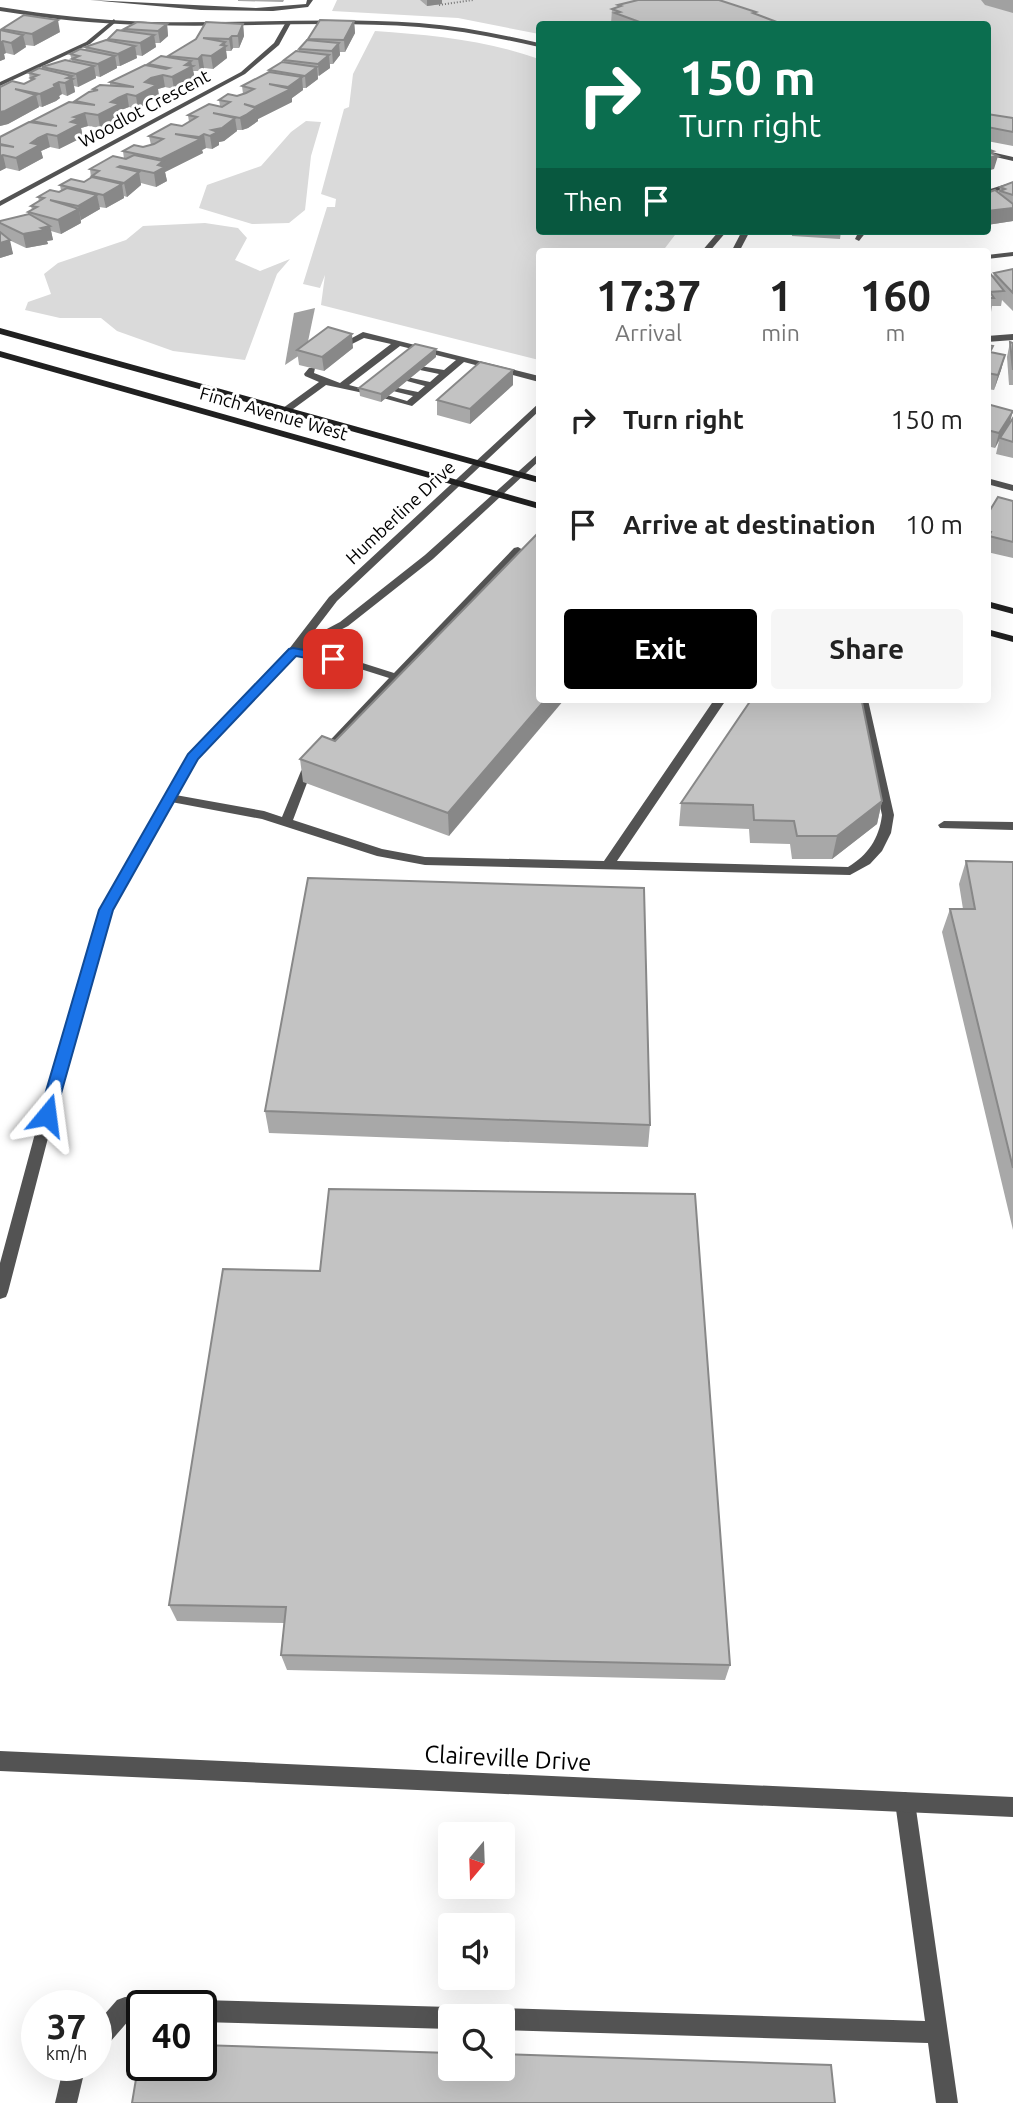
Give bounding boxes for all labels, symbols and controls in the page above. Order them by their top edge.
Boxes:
icon: right [564,49,655,140]
text: 150 m [679,49,816,104]
street label: Woodlot Crescent [75,65,213,151]
text: Turn right [679,107,821,143]
icon: arrive [637,182,675,220]
text: Then [564,187,623,216]
text: 17:37 [596,272,701,319]
text: 1 [769,272,792,319]
text: 160 [860,272,931,319]
text: Arrival [615,320,682,345]
text: min [761,320,800,345]
text: m [885,320,905,345]
street label: Finch Avenue West [198,382,350,444]
icon: right [564,401,602,439]
text: Turn right [623,405,744,434]
text: 150 m [891,405,963,434]
street label: Humberline Drive [341,456,459,568]
icon: arrive [564,506,602,544]
text: Arrive at destination [623,510,876,539]
text: 10 m [905,510,963,539]
button: Exit [564,609,757,689]
button: Share [771,609,963,689]
pin [303,629,363,689]
icon: arrive [314,640,352,678]
position arrow [10.0,1078,84.0,1152]
street label: Claireville Drive [424,1740,592,1776]
north arrow [438,1822,514,1899]
map controls [438,1822,515,2081]
button: sound [438,1913,515,1990]
speed limit sign: 40 [126,1990,217,2081]
button: search [438,2004,515,2081]
text: 37 [47,2006,86,2046]
text: km/h [46,2043,87,2063]

